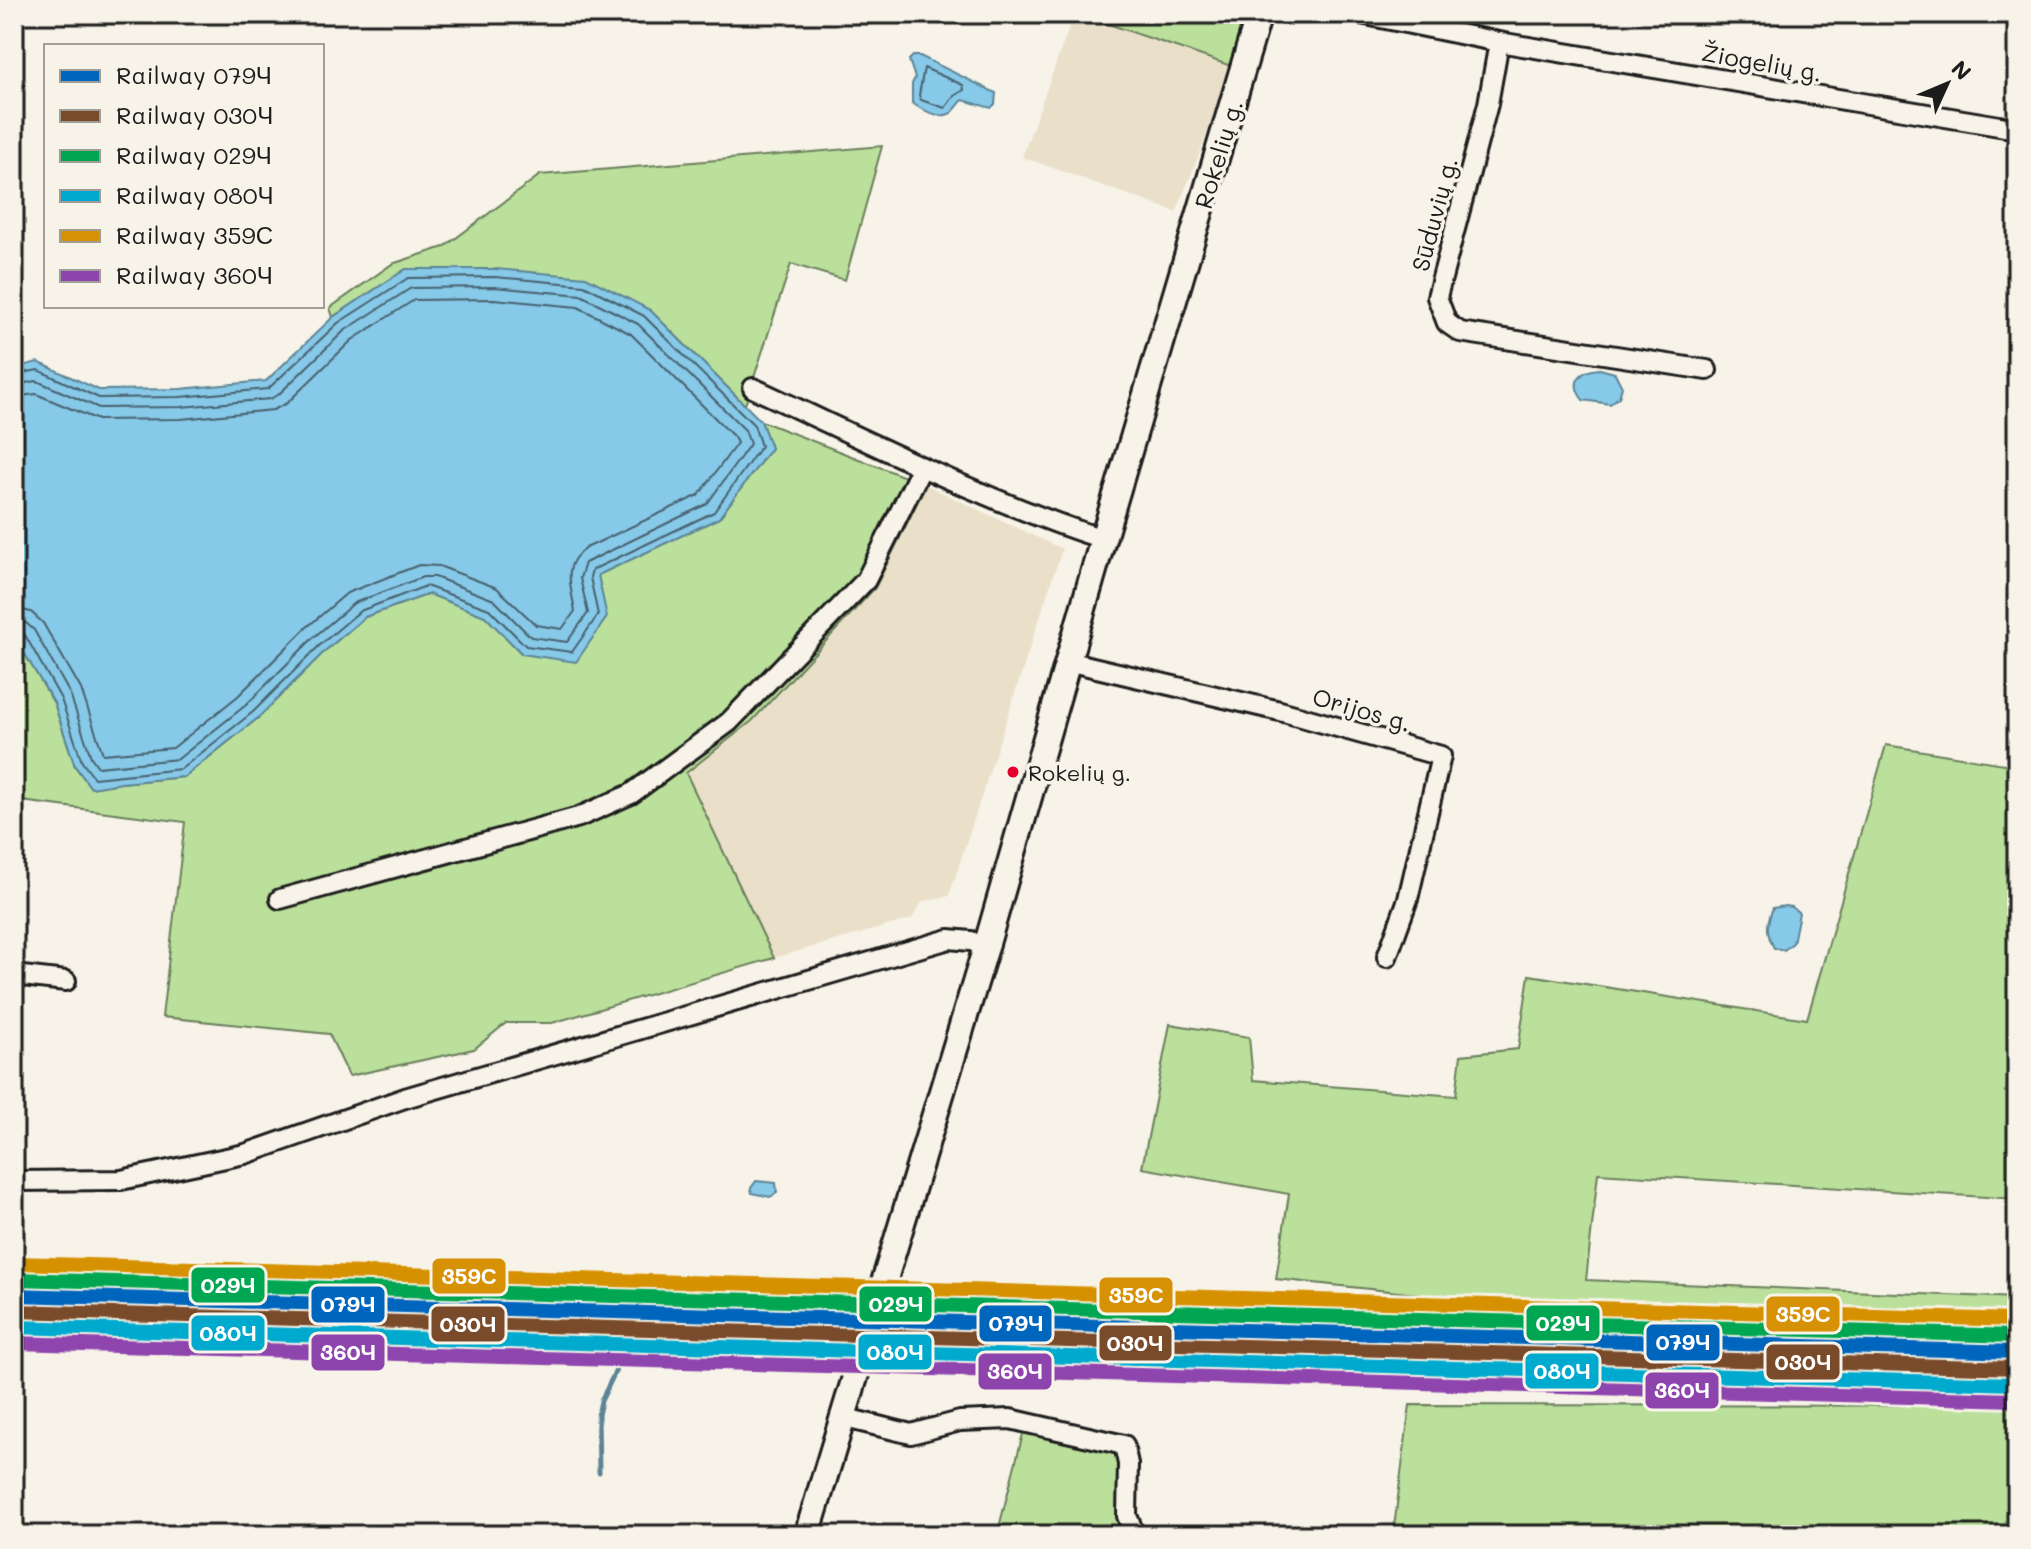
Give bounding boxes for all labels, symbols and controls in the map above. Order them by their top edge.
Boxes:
street label: Žiogelių g. [1699,36,1825,88]
legend [44,44,324,308]
north arrow [1907,44,1987,124]
text: N [1946,54,1978,86]
text: Railway 079Ч [116,59,272,90]
street label: Rokelių g. [1187,96,1249,212]
text: Railway 030Ч [116,99,273,130]
text: Railway 029Ч [116,139,272,170]
street label: Sūduvių g. [1404,154,1464,274]
text: Railway 080Ч [116,179,274,210]
text: Railway 359С [116,219,273,250]
text: Railway 360Ч [116,259,273,290]
street label: Orijos g. [1309,680,1415,738]
place label: Rokelių g. [1028,758,1131,787]
marker: Rokelių g. [1005,764,1021,780]
line badge: 359С [431,1257,507,1295]
text: 359С [441,1261,497,1290]
line badge: 029Ч [190,1266,266,1304]
text: 029Ч [200,1270,256,1299]
line badge: 359С [1098,1276,1174,1314]
text: 359С [1108,1280,1164,1309]
line badge: 079Ч [310,1285,386,1324]
line badge: 029Ч [858,1285,933,1323]
text: 079Ч [320,1289,376,1318]
text: 029Ч [868,1289,924,1318]
line badge: 359С [1765,1295,1841,1333]
text: 359С [1775,1299,1831,1328]
line badge: 079Ч [978,1304,1053,1343]
line badge: 029Ч [1525,1304,1601,1342]
line badge: 030Ч [430,1305,506,1343]
text: 079Ч [988,1308,1044,1337]
text: 029Ч [1535,1308,1591,1337]
text: 030Ч [440,1309,496,1338]
line badge: 080Ч [190,1314,266,1352]
text: 080Ч [199,1318,257,1347]
line badge: 079Ч [1645,1323,1721,1362]
line badge: 030Ч [1098,1324,1173,1362]
text: 079Ч [1655,1327,1711,1356]
text: 030Ч [1107,1328,1163,1357]
line badge: 360Ч [310,1333,386,1372]
line badge: 080Ч [857,1333,933,1371]
text: 360Ч [320,1337,376,1366]
text: 080Ч [866,1337,924,1366]
line badge: 030Ч [1765,1343,1841,1381]
text: 030Ч [1775,1347,1831,1376]
line badge: 360Ч [977,1352,1053,1391]
line badge: 080Ч [1524,1352,1600,1390]
text: 360Ч [987,1356,1043,1385]
text: 080Ч [1533,1356,1591,1385]
line badge: 360Ч [1644,1371,1720,1410]
text: 360Ч [1654,1375,1710,1404]

